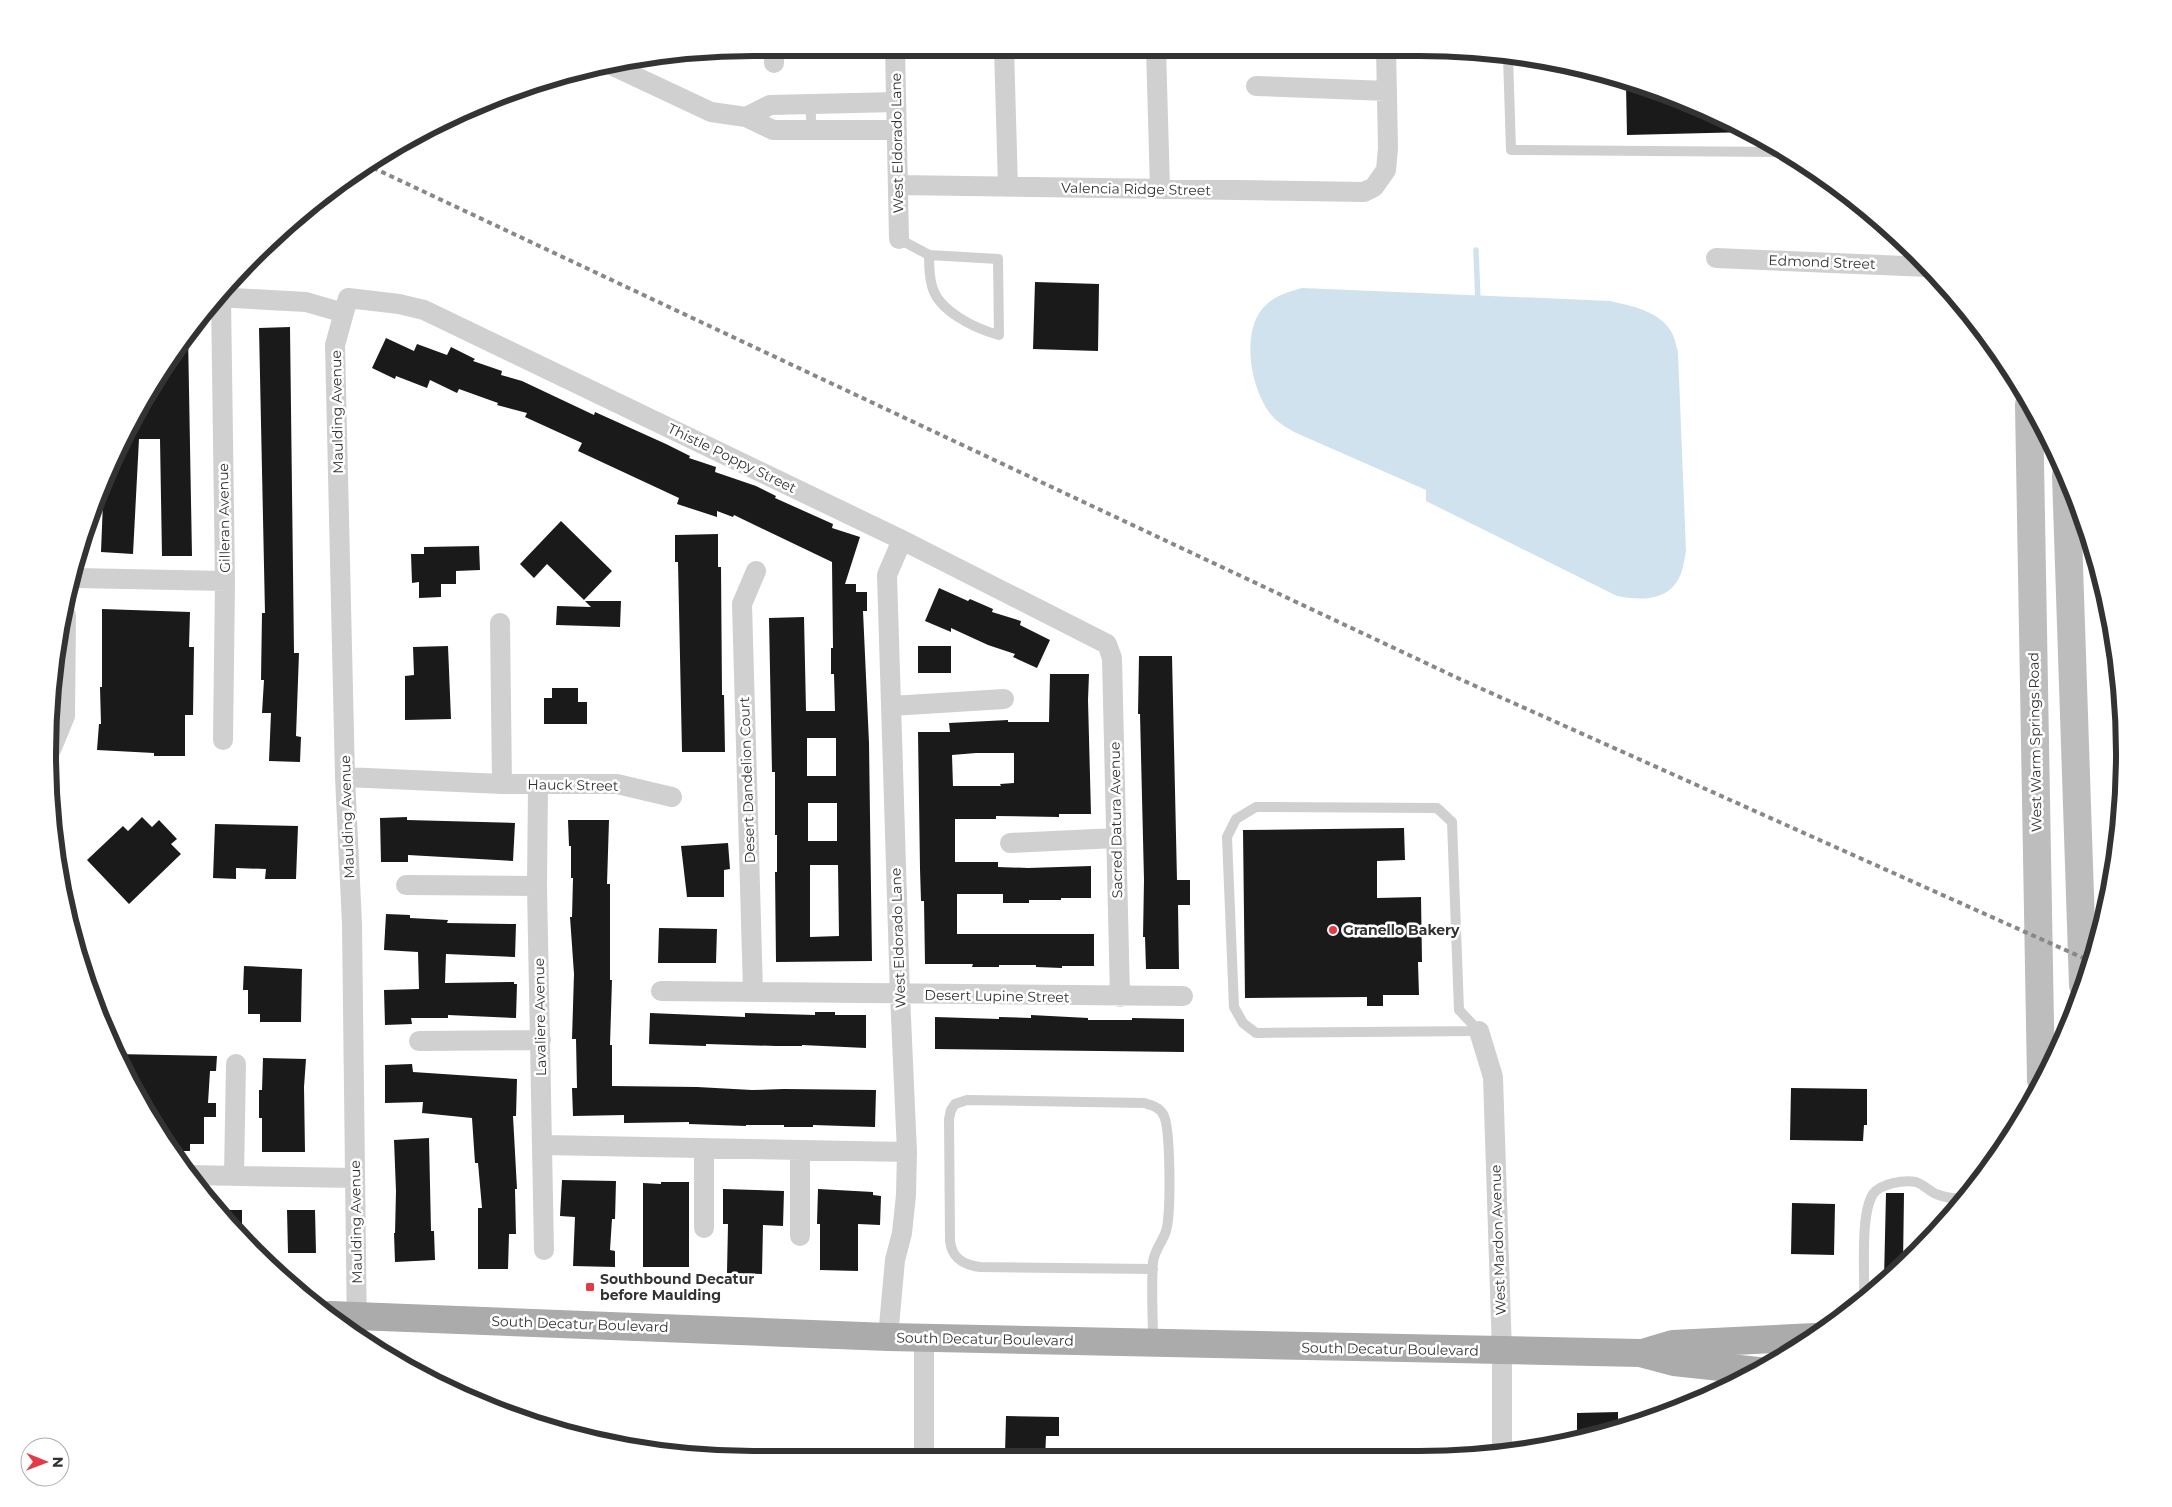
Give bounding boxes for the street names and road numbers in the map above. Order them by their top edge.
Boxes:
street label: West Eldorado Lane [887,73,907,213]
street label: Valencia Ridge Street [1061,179,1211,199]
street label: Edmond Street [1768,251,1876,273]
street label: Maulding Avenue [327,350,347,474]
street label: Thistle Poppy Street [665,419,799,497]
street label: Gilleran Avenue [214,463,234,573]
street label: West Warm Springs Road [2024,652,2046,832]
street label: Desert Dandelion Court [735,696,759,863]
street label: Sacred Datura Avenue [1106,742,1126,898]
street label: Maulding Avenue [336,755,358,879]
street label: Hauck Street [527,775,619,795]
street label: West Eldorado Lane [887,867,909,1009]
street label: Lavaliere Avenue [530,958,550,1076]
street label: Desert Lupine Street [924,986,1070,1006]
street label: Maulding Avenue [346,1160,366,1284]
street label: West Mardon Avenue [1486,1164,1510,1316]
street label: South Decatur Boulevard [491,1312,669,1336]
street label: South Decatur Boulevard [896,1328,1074,1350]
street label: South Decatur Boulevard [1301,1338,1479,1360]

